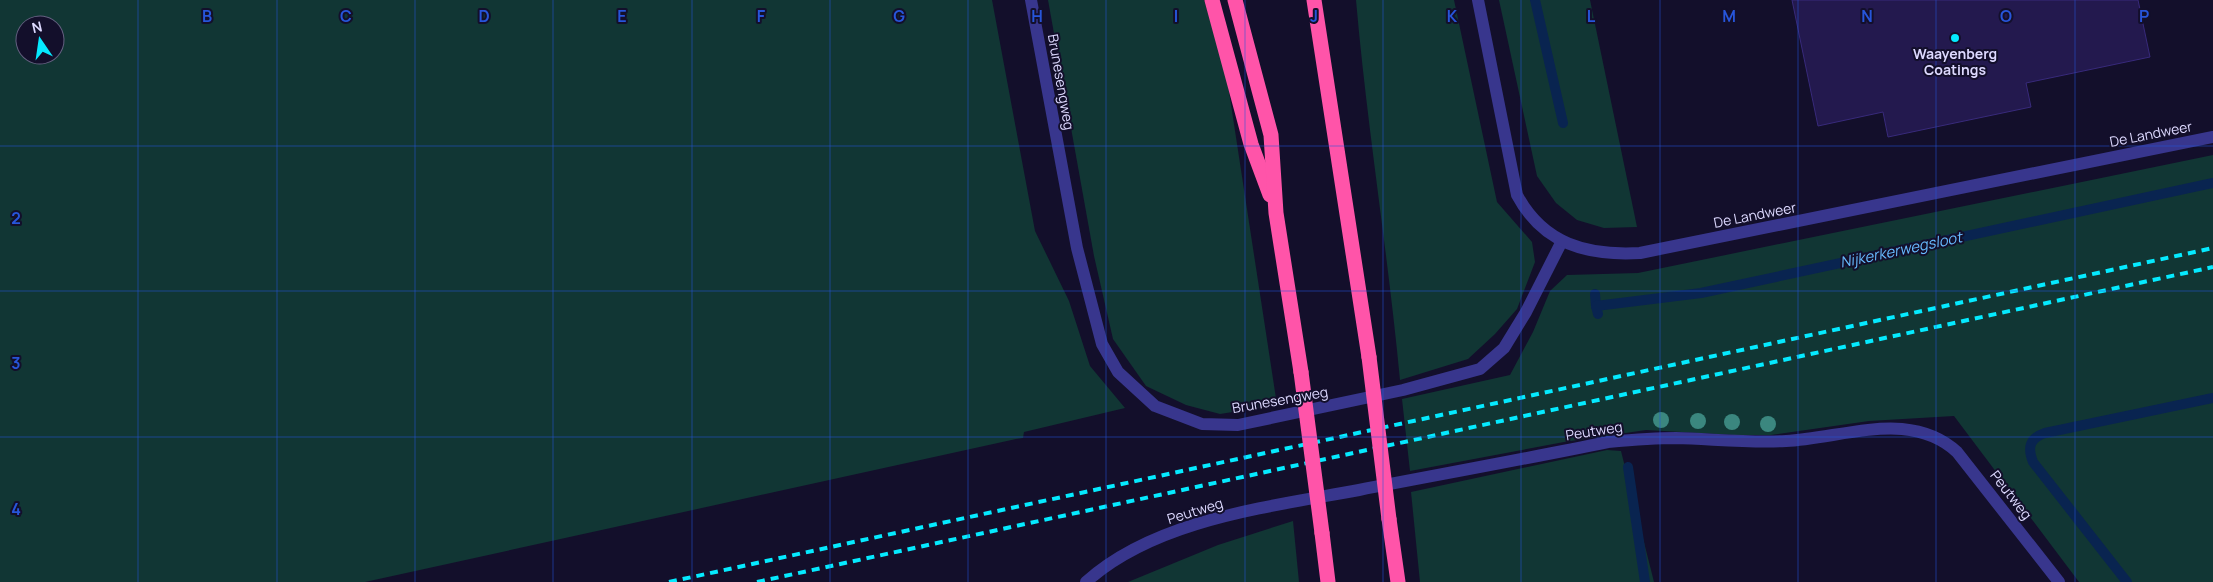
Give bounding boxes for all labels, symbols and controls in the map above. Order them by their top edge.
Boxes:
text: B [202,5,212,27]
text: C [340,5,352,27]
text: D [478,5,490,27]
text: E [617,5,627,27]
text: F [757,5,766,27]
text: G [893,5,905,27]
text: H [1031,5,1043,27]
text: I [1174,5,1178,27]
text: J [1310,5,1318,27]
text: K [1447,5,1458,27]
text: L [1587,5,1596,27]
text: M [1722,5,1736,27]
text: N [1861,5,1873,27]
text: O [2000,5,2012,27]
text: P [2139,5,2149,27]
north arrow [15,15,65,65]
text: N [30,16,44,37]
street label: Brunesengweg [1044,32,1079,131]
marker: Waayenberg Coatings [1949,32,1961,44]
place label: Waayenberg Coatings [1913,44,1997,79]
street label: De Landweer [2108,116,2194,151]
street label: De Landweer [1712,197,1798,232]
text: 2 [11,207,21,229]
water label: Nijkerkerwegsloot [1838,226,1966,273]
text: 3 [11,352,21,374]
street label: Brunesengweg [1230,382,1329,417]
street label: Peutweg [1564,417,1624,444]
street label: Peutweg [1986,466,2037,523]
street label: Peutweg [1165,493,1225,528]
text: 4 [11,498,21,520]

